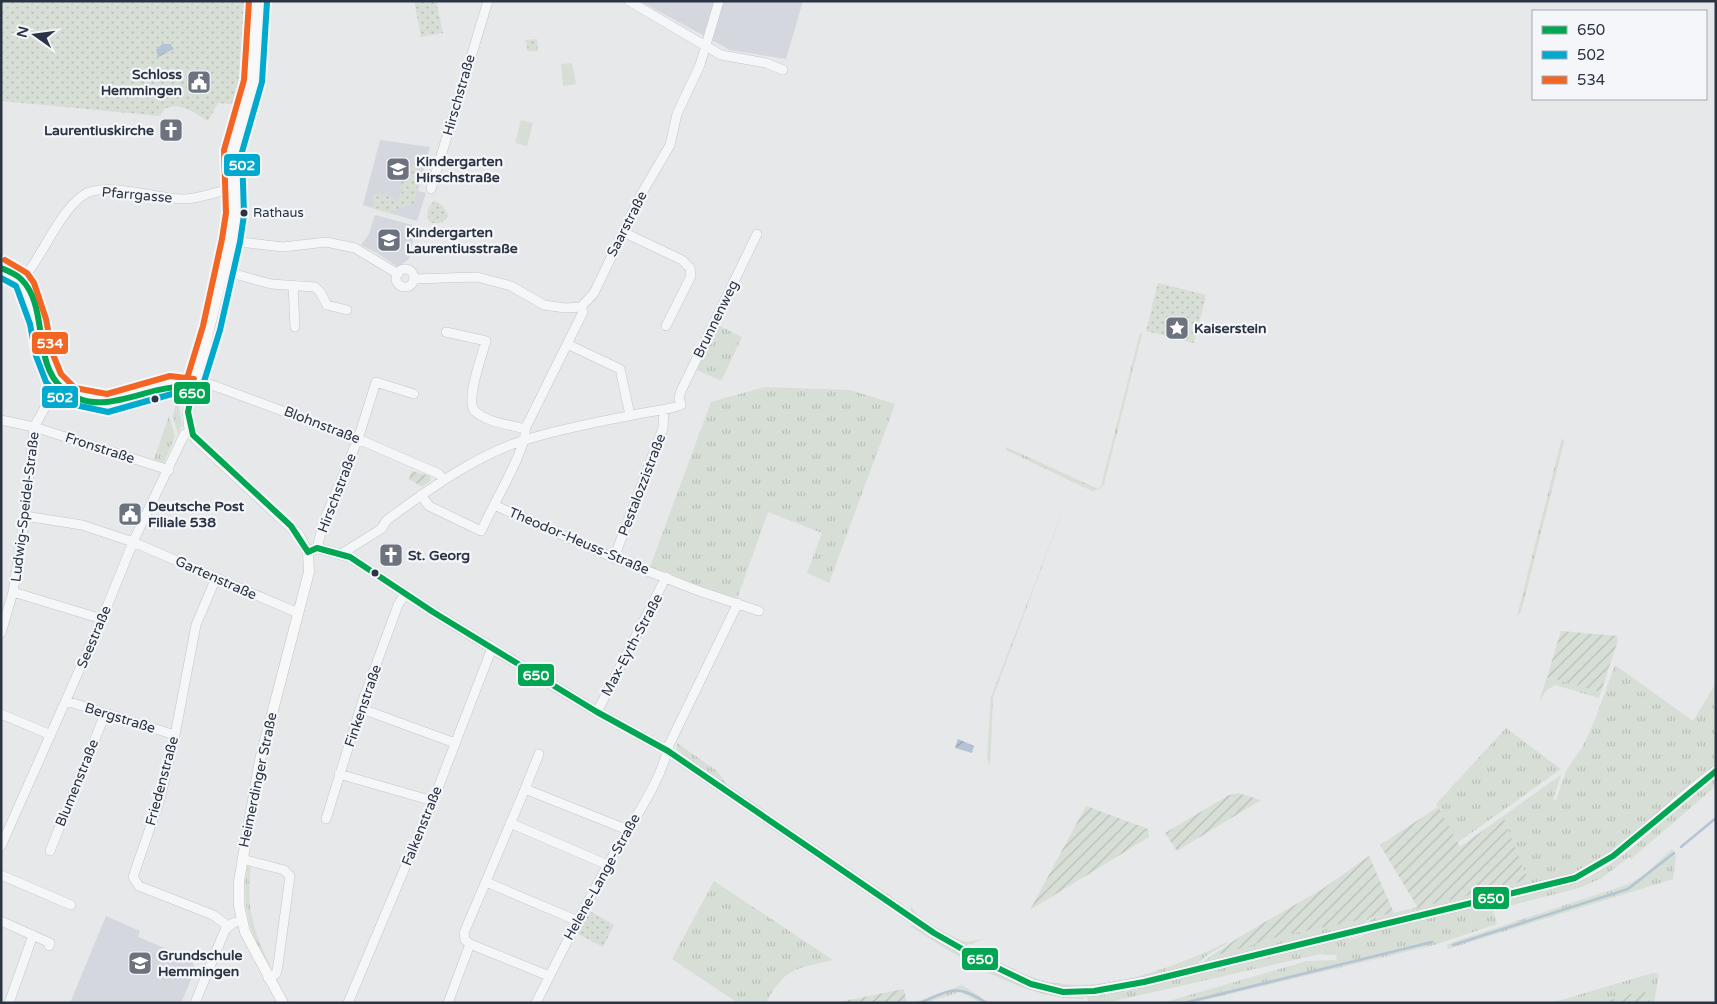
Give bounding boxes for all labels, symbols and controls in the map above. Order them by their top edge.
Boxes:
north arrow [10,10,60,60]
legend [1532,10,1707,100]
text: 650 [1577,21,1605,39]
text: N [13,24,32,39]
text: 502 [1577,46,1605,64]
street label: Hirschstraße [439,52,479,138]
place label: Schloss Hemmingen [101,66,182,99]
public building icon: Schloss Hemmingen [186,69,212,95]
text: 534 [1577,71,1605,89]
church icon: Laurentiuskirche [158,117,184,143]
place label: Laurentiuskirche [44,122,154,139]
line badge: 502 [223,153,261,177]
place label: Kindergarten Hirschstraße [416,153,503,186]
school or university icon: Kindergarten Hirschstraße [385,156,411,182]
text: 502 [229,157,255,174]
street label: Pfarrgasse [101,183,173,207]
street label: Saarstraße [603,188,651,260]
place label: Rathaus [253,205,304,221]
marker: Rathaus [239,208,249,218]
place label: Kindergarten Laurentiusstraße [406,224,518,257]
school or university icon: Kindergarten Laurentiusstraße [376,227,402,253]
street label: Brunnenweg [690,277,742,361]
place icon: Kaiserstein [1164,315,1190,341]
place label: Kaiserstein [1194,320,1267,337]
line badge: 534 [31,331,69,355]
text: 534 [37,335,63,352]
line badge: 650 [173,381,211,405]
line badge: 502 [41,385,79,409]
text: 650 [179,385,205,402]
text: 502 [47,389,73,406]
unlabelled marker [150,394,160,404]
street label: Blohnstraße [281,403,363,447]
street label: Fronstraße [63,429,137,467]
street label: Ludwig-Speidel-Straße [7,431,43,583]
street label: Pestalozzistraße [615,431,669,539]
street label: Hirschstraße [314,451,360,535]
place label: Deutsche Post Filiale 538 [148,498,245,531]
public building icon: Deutsche Post Filiale 538 [117,501,143,527]
street label: Theodor-Heuss-Straße [506,504,652,578]
church icon: St. Georg [378,542,404,568]
place label: St. Georg [408,547,470,564]
street label: Gartenstraße [173,552,259,604]
unlabelled marker [370,568,380,578]
street label: Max-Eyth-Straße [598,591,666,699]
street label: Seestraße [73,603,115,671]
street label: Finkenstraße [341,663,385,749]
line badge: 650 [517,663,555,687]
text: 650 [523,667,549,684]
street label: Bergstraße [82,699,158,737]
street label: Heimerdinger Straße [235,711,281,849]
street label: Friedenstraße [142,734,182,828]
street label: Blumenstraße [52,737,102,829]
street label: Falkenstraße [398,784,446,868]
street label: Helene-Lange-Straße [560,811,644,943]
line badge: 650 [1472,886,1510,910]
text: 650 [1478,890,1504,907]
place label: Grundschule Hemmingen [158,947,243,980]
line badge: 650 [961,947,999,971]
school or university icon: Grundschule Hemmingen [127,950,153,976]
text: 650 [967,951,993,968]

